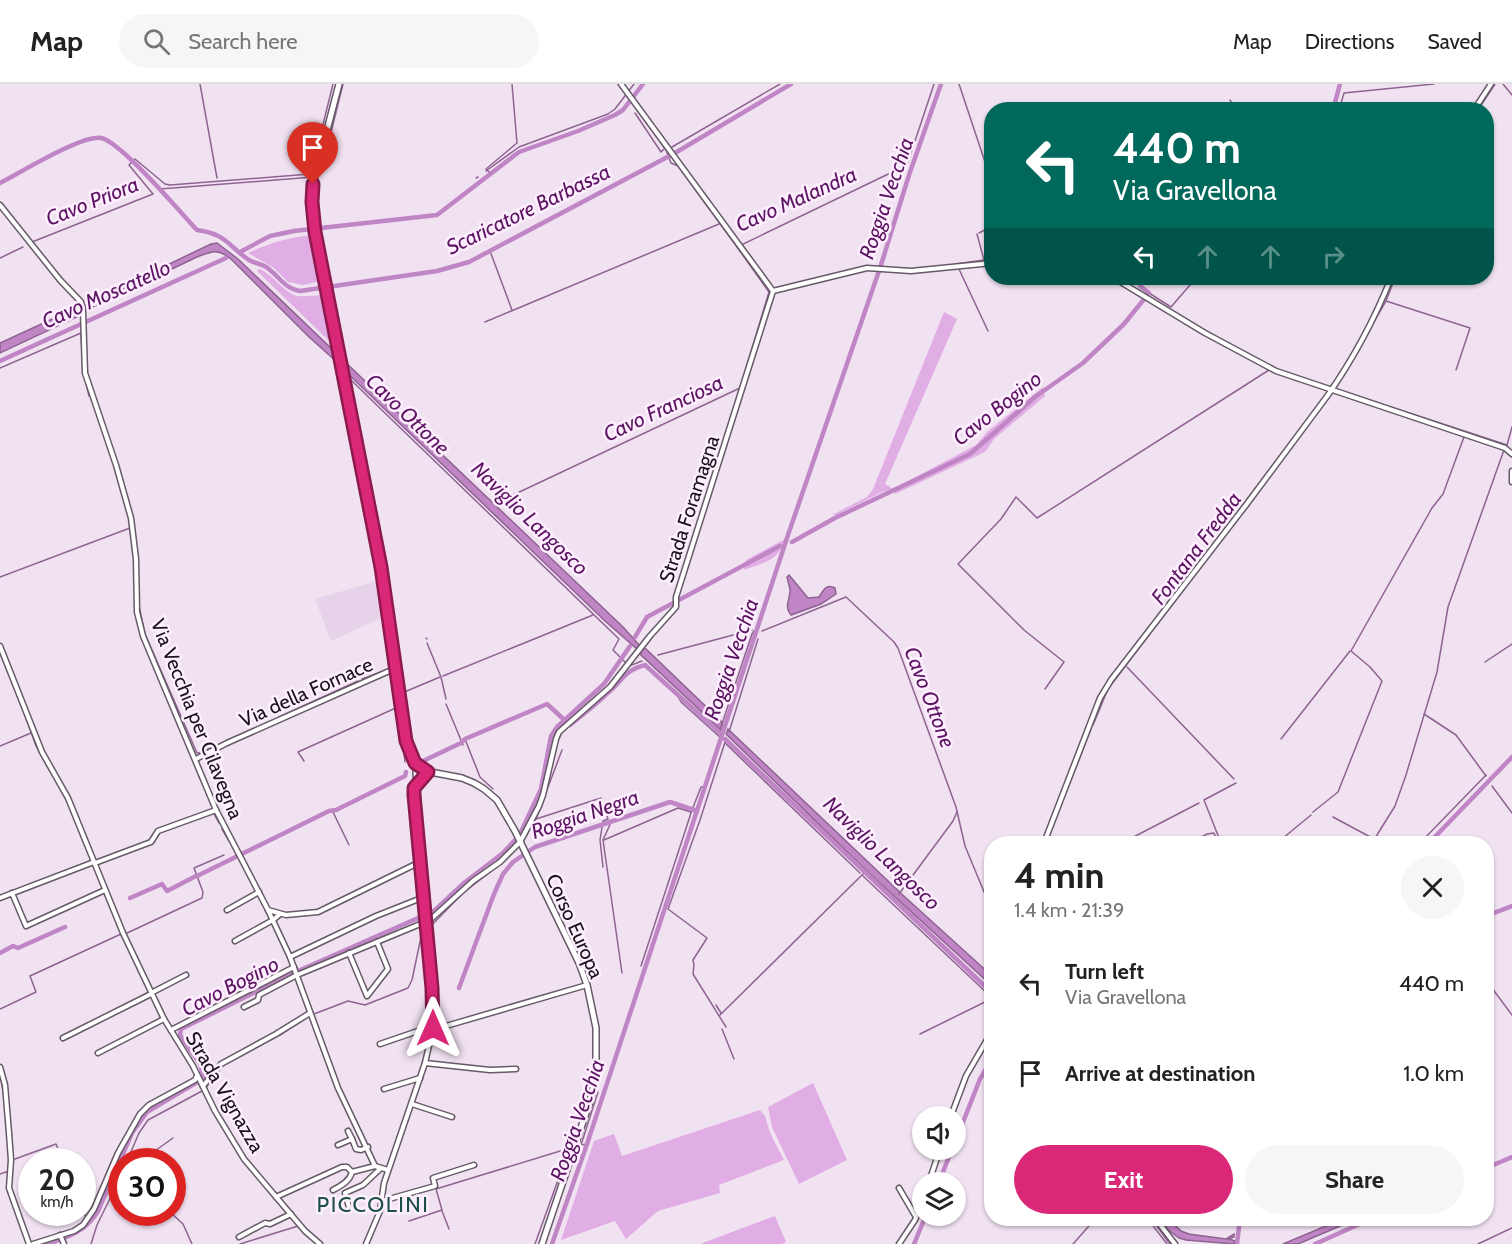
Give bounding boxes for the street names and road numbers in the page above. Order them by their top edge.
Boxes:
street label: Strada Foramagna [654,432,724,586]
street label: Via Vecchia per Cilavegna [146,615,248,823]
street label: Via della Fornace [236,652,376,732]
street label: Corso Europa [541,870,609,982]
street label: Strada Vignazza [181,1027,269,1157]

